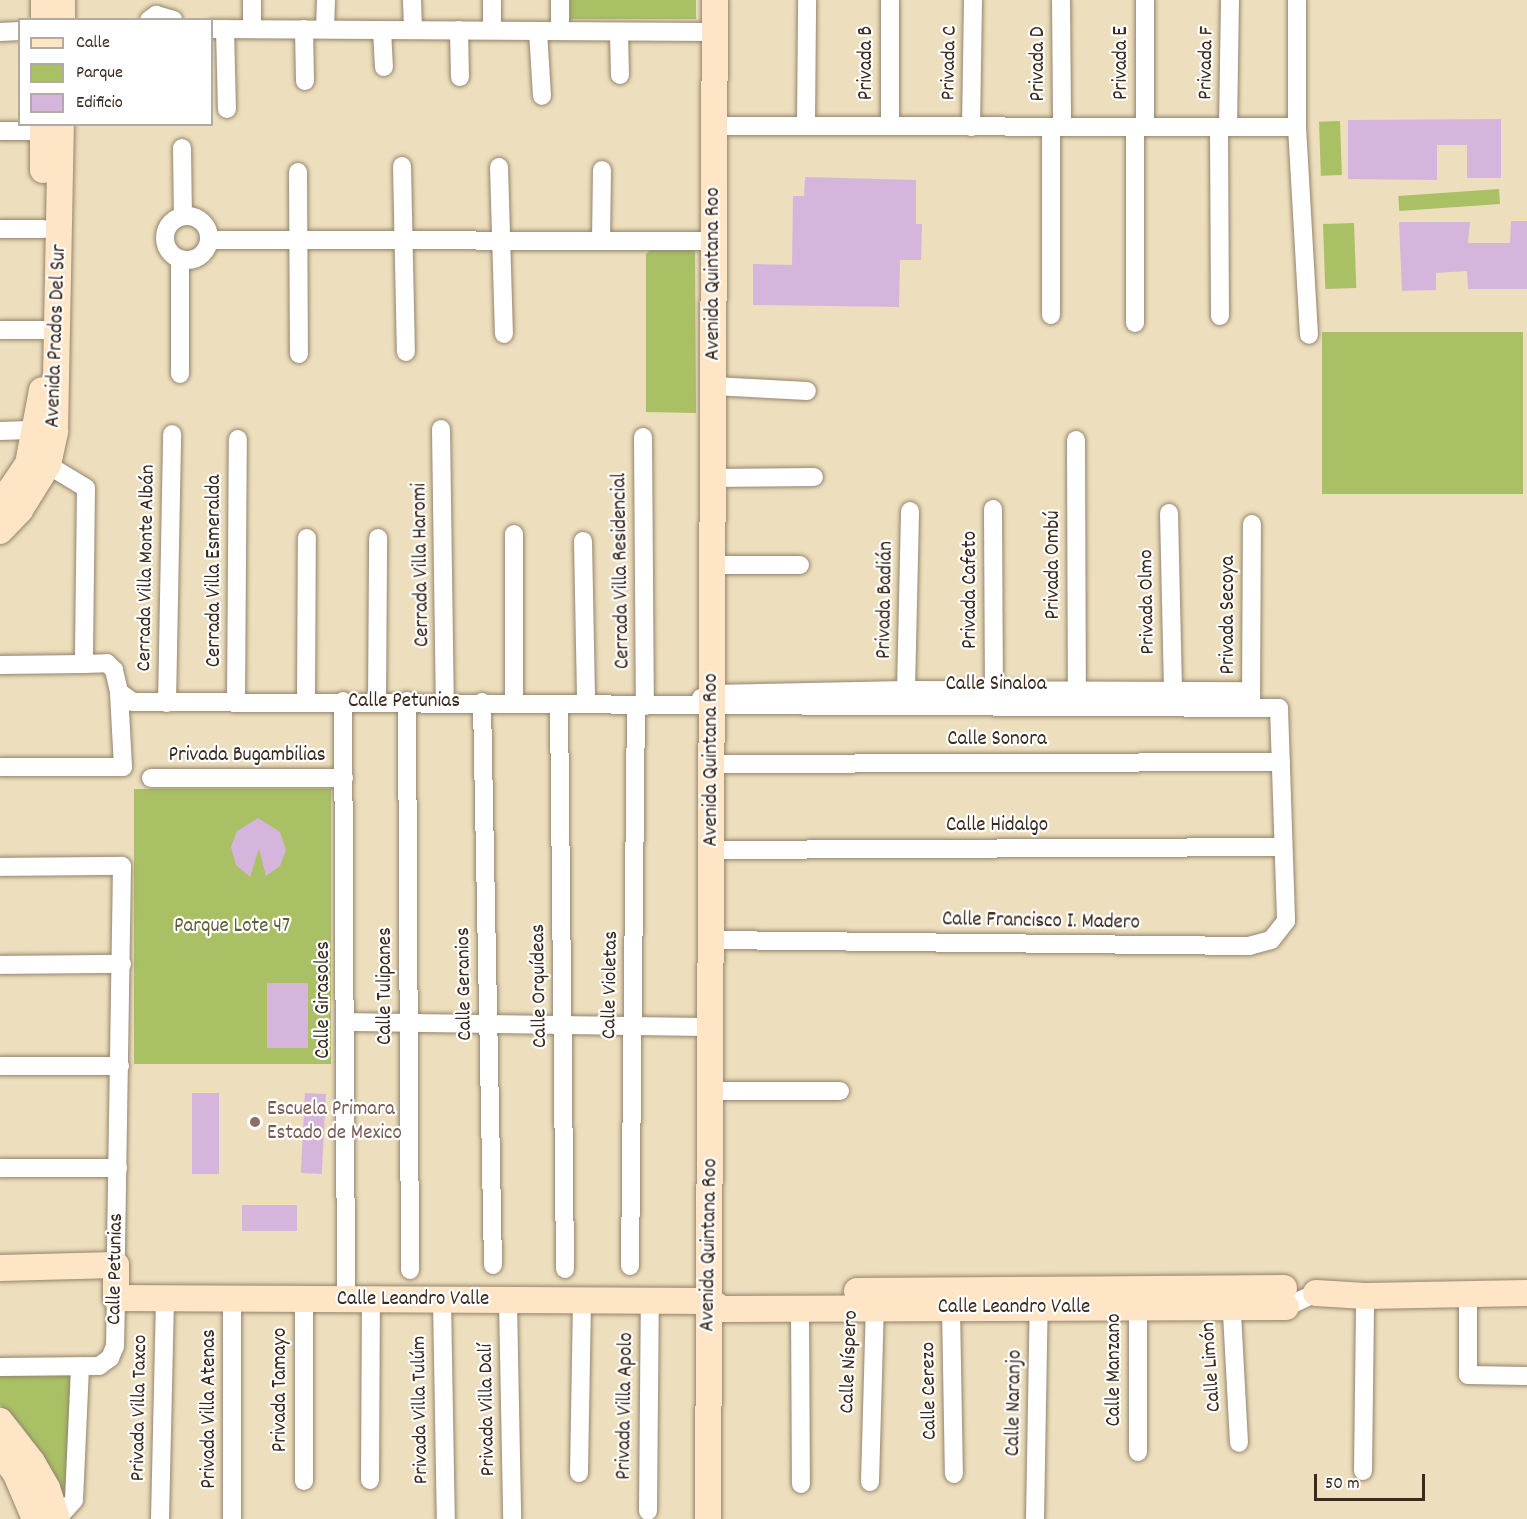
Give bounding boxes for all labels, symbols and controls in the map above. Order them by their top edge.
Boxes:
legend [18,18,213,126]
street label: Privada C [937,25,963,101]
street label: Privada B [854,26,880,100]
street label: Privada D [1026,26,1052,102]
street label: Privada E [1109,26,1135,100]
street label: Privada F [1194,26,1220,100]
text: Calle [76,31,110,56]
text: Parque [76,61,123,86]
text: Edificio [76,91,123,116]
street label: Avenida Quintana Roo [701,187,727,361]
street label: Avenida Prados Del Sur [41,244,73,428]
street label: Cerrada Villa Monte Albán [133,464,161,672]
street label: Cerrada Villa Residencial [608,473,636,669]
street label: Cerrada Villa Esmeralda [202,475,228,667]
street label: Cerrada Villa Haromi [408,483,436,647]
street label: Privada Ombú [1041,511,1067,619]
street label: Privada Cafeto [958,531,984,649]
street label: Privada Badián [872,541,900,659]
street label: Privada Olmo [1134,549,1162,655]
street label: Privada Secoya [1216,556,1242,674]
street label: Calle Sinaloa [945,672,1047,698]
street label: Avenida Quintana Roo [699,673,725,847]
street label: Calle Petunias [348,689,460,715]
street label: Calle Sonora [947,727,1047,753]
street label: Privada Bugambilias [168,743,326,769]
street label: Calle Hidalgo [946,813,1048,839]
street label: Calle Francisco I. Madero [942,908,1140,936]
park label: Parque Lote 47 [174,914,290,940]
street label: Calle Orquídeas [526,924,554,1048]
street label: Calle Tulipanes [373,927,399,1045]
street label: Calle Geranios [451,927,479,1041]
street label: Calle Violetas [597,931,625,1039]
street label: Calle Girasoles [311,941,337,1059]
place label: Escuela Primara Estado de Mexico [267,1097,402,1147]
marker: Escuela Primara Estado de Mexico [248,1115,262,1129]
street label: Avenida Quintana Roo [696,1158,724,1332]
street label: Calle Petunias [102,1213,130,1325]
street label: Calle Leandro Valle [337,1287,489,1313]
street label: Calle Leandro Valle [938,1295,1090,1321]
street label: Calle Níspero [836,1310,864,1414]
street label: Calle Manzano [1102,1313,1128,1427]
street label: Calle Limón [1196,1321,1228,1413]
street label: Privada Tamayo [268,1328,294,1452]
street label: Privada Villa Atenas [197,1329,223,1489]
street label: Privada Villa Apolo [612,1332,640,1480]
street label: Privada Villa Taxco [126,1334,154,1482]
street label: Privada Villa Tulúm [407,1335,435,1485]
street label: Calle Cerezo [917,1342,943,1440]
street label: Privada Villa Dalí [474,1344,502,1476]
street label: Calle Naranjo [1001,1349,1029,1457]
scale bar [1317,1462,1428,1500]
text: 50 m [1325,1472,1360,1497]

